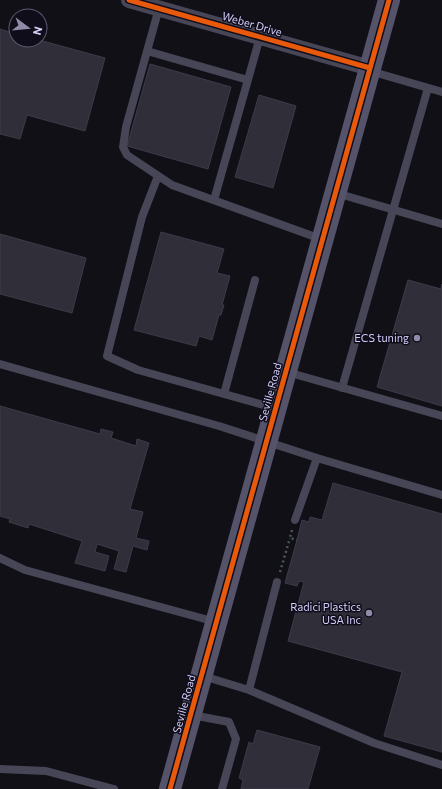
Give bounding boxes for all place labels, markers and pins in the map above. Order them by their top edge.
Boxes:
place label: ECS tuning [354,331,409,344]
marker: ECS tuning [412,333,422,343]
place label: Radici Plastics USA Inc [290,600,361,626]
marker: Radici Plastics USA Inc [364,608,374,618]

